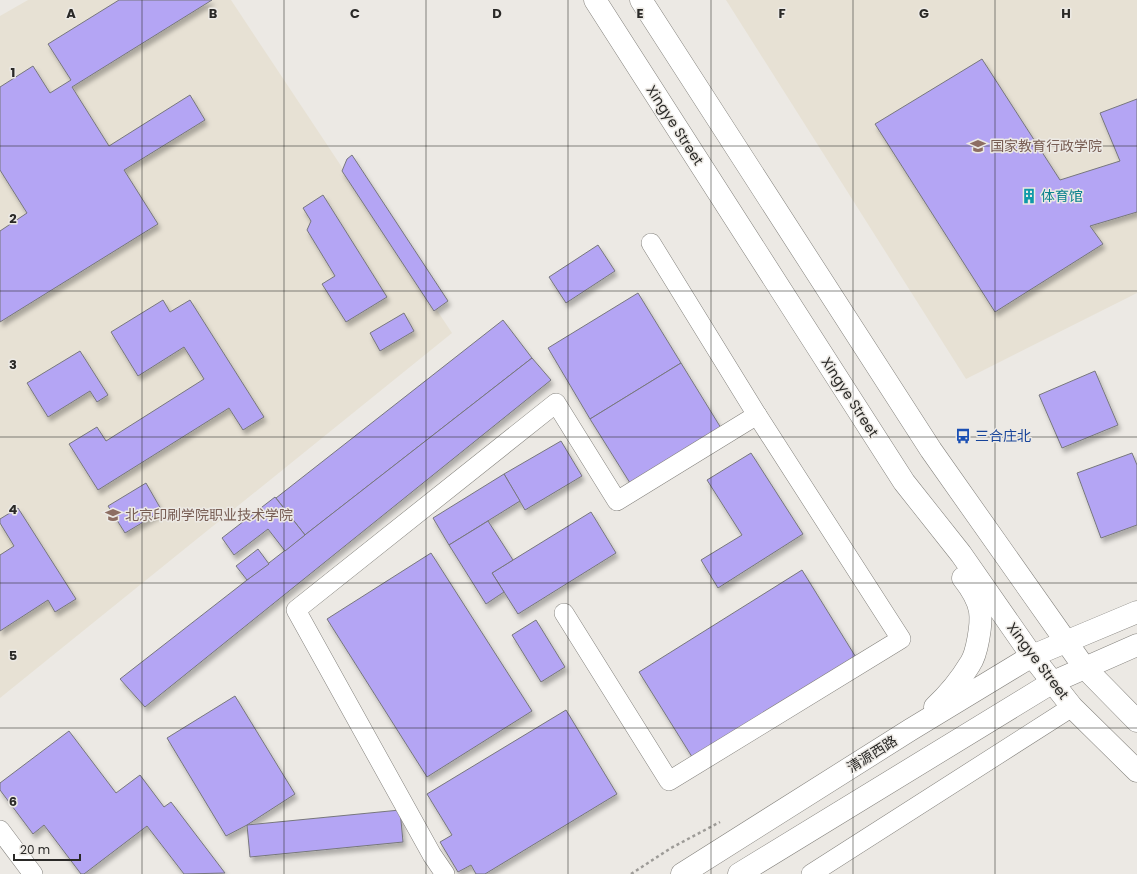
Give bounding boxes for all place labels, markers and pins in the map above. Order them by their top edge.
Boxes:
place label: 国家教育行政学院 [990,136,1102,156]
school or university icon: 国家教育行政学院 [969,137,987,155]
place label: 体育馆 [1041,186,1083,206]
building icon: 体育馆 [1020,187,1038,205]
place label: 三合庄北 [975,426,1031,446]
bus stop icon: 三合庄北 [954,427,972,445]
place label: 北京印刷学院职业技术学院 [125,505,293,525]
school or university icon: 北京印刷学院职业技术学院 [104,506,122,524]

